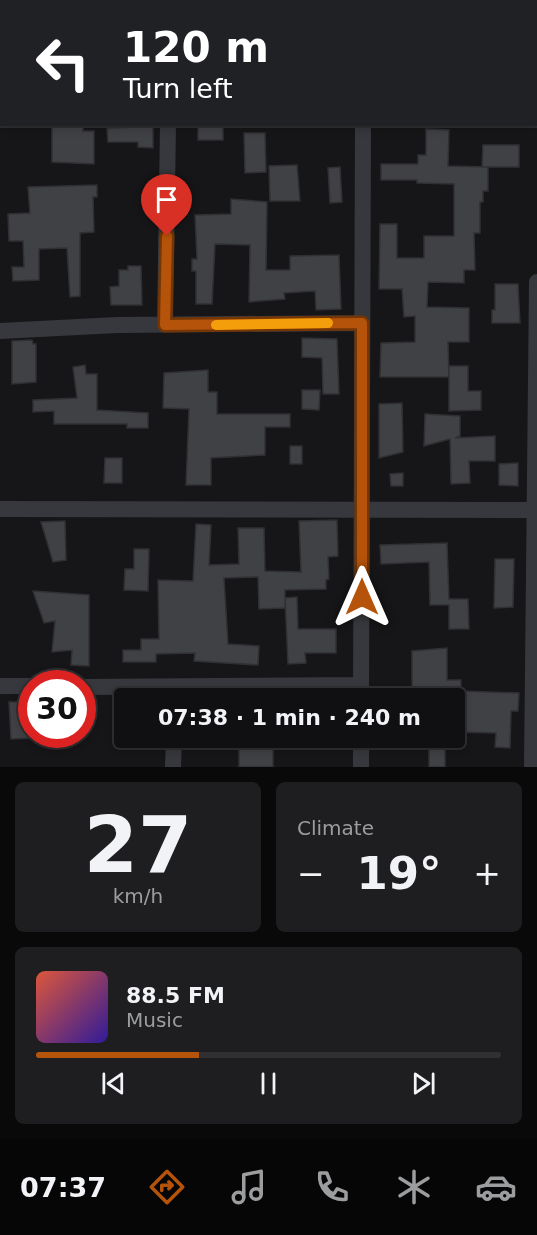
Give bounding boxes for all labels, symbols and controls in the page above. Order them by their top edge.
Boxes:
text: 120 m [123,23,269,72]
icon: left [24,24,102,102]
text: Turn left [123,73,233,104]
pin [141,174,192,236]
icon: arrive [150,183,183,216]
position arrow [330,565,394,629]
speed limit sign: 30 [18,670,96,748]
text: 07:38 · 1 min · 240 m [158,705,421,730]
text: 27 [84,800,192,890]
text: Climate [297,816,374,840]
text: 19° [356,847,442,900]
text: − [297,854,325,893]
text: + [473,854,501,893]
text: km/h [113,884,163,908]
text: 88.5 FM [126,983,225,1008]
text: Music [126,1008,183,1032]
icon: previous [97,1067,130,1100]
icon: pause [252,1067,285,1100]
icon: next [407,1067,440,1100]
icon: directions [146,1166,188,1208]
icon: music [228,1166,270,1208]
icon: phone [311,1166,353,1208]
icon: climate [393,1166,435,1208]
icon: car [475,1166,517,1208]
text: 07:37 [20,1172,106,1203]

